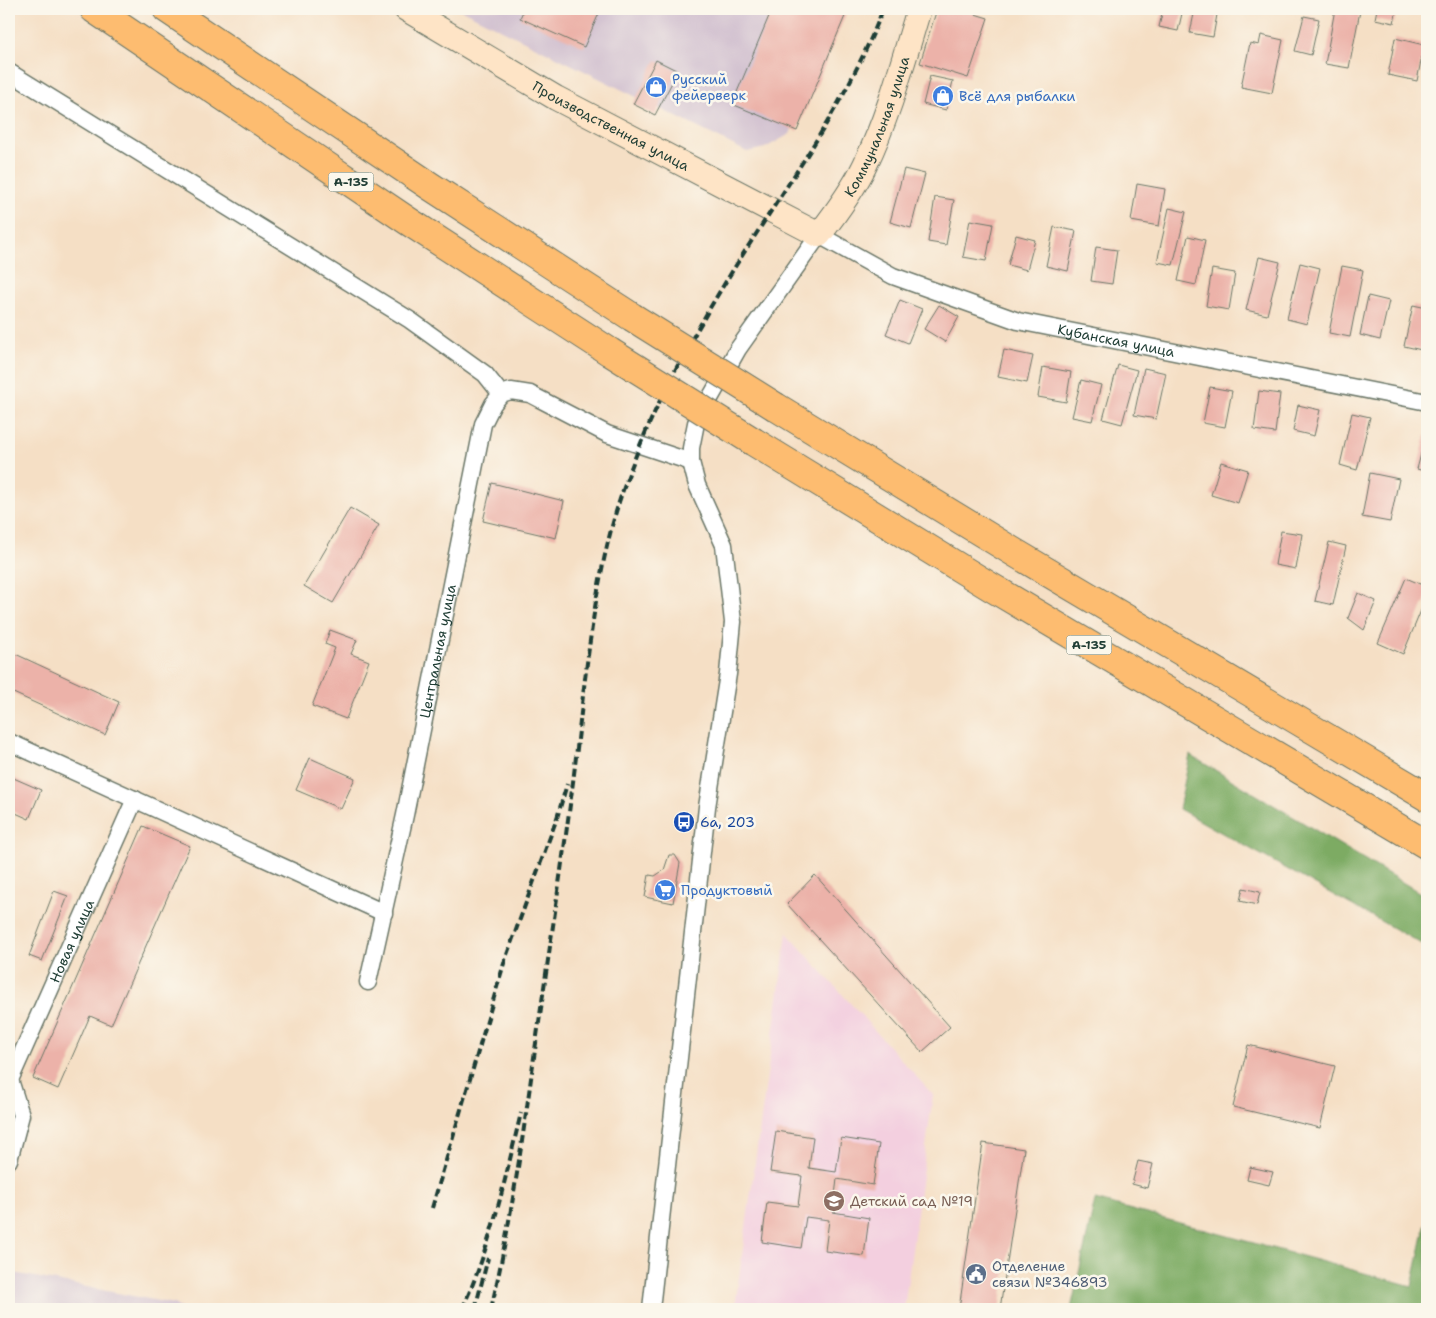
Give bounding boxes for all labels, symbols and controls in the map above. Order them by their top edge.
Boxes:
street label: Коммунальная улица [840,54,913,200]
place label: Русский фейерверк [672,70,746,104]
shop icon: Русский фейерверк [644,75,668,99]
street label: Производственная улица [529,77,693,175]
shop icon: Всё для рыбалки [931,84,955,108]
place label: Всё для рыбалки [959,87,1076,105]
road number: А-135 [328,172,374,192]
street label: Кубанская улица [1056,320,1177,361]
street label: Центральная улица [415,582,460,720]
road number: А-135 [1066,636,1112,654]
bus stop icon: 6a, 203 [672,810,696,834]
place label: 6a, 203 [700,813,755,831]
supermarket icon: Продуктовый [653,878,677,902]
place label: Продуктовый [681,881,772,899]
street label: Новая улица [45,896,98,986]
school or university icon: Детский сад №19 [822,1189,846,1213]
place label: Детский сад №19 [850,1192,973,1210]
place label: Отделение связи №346893 [992,1257,1108,1291]
public building icon: Отделение связи №346893 [964,1262,988,1286]

